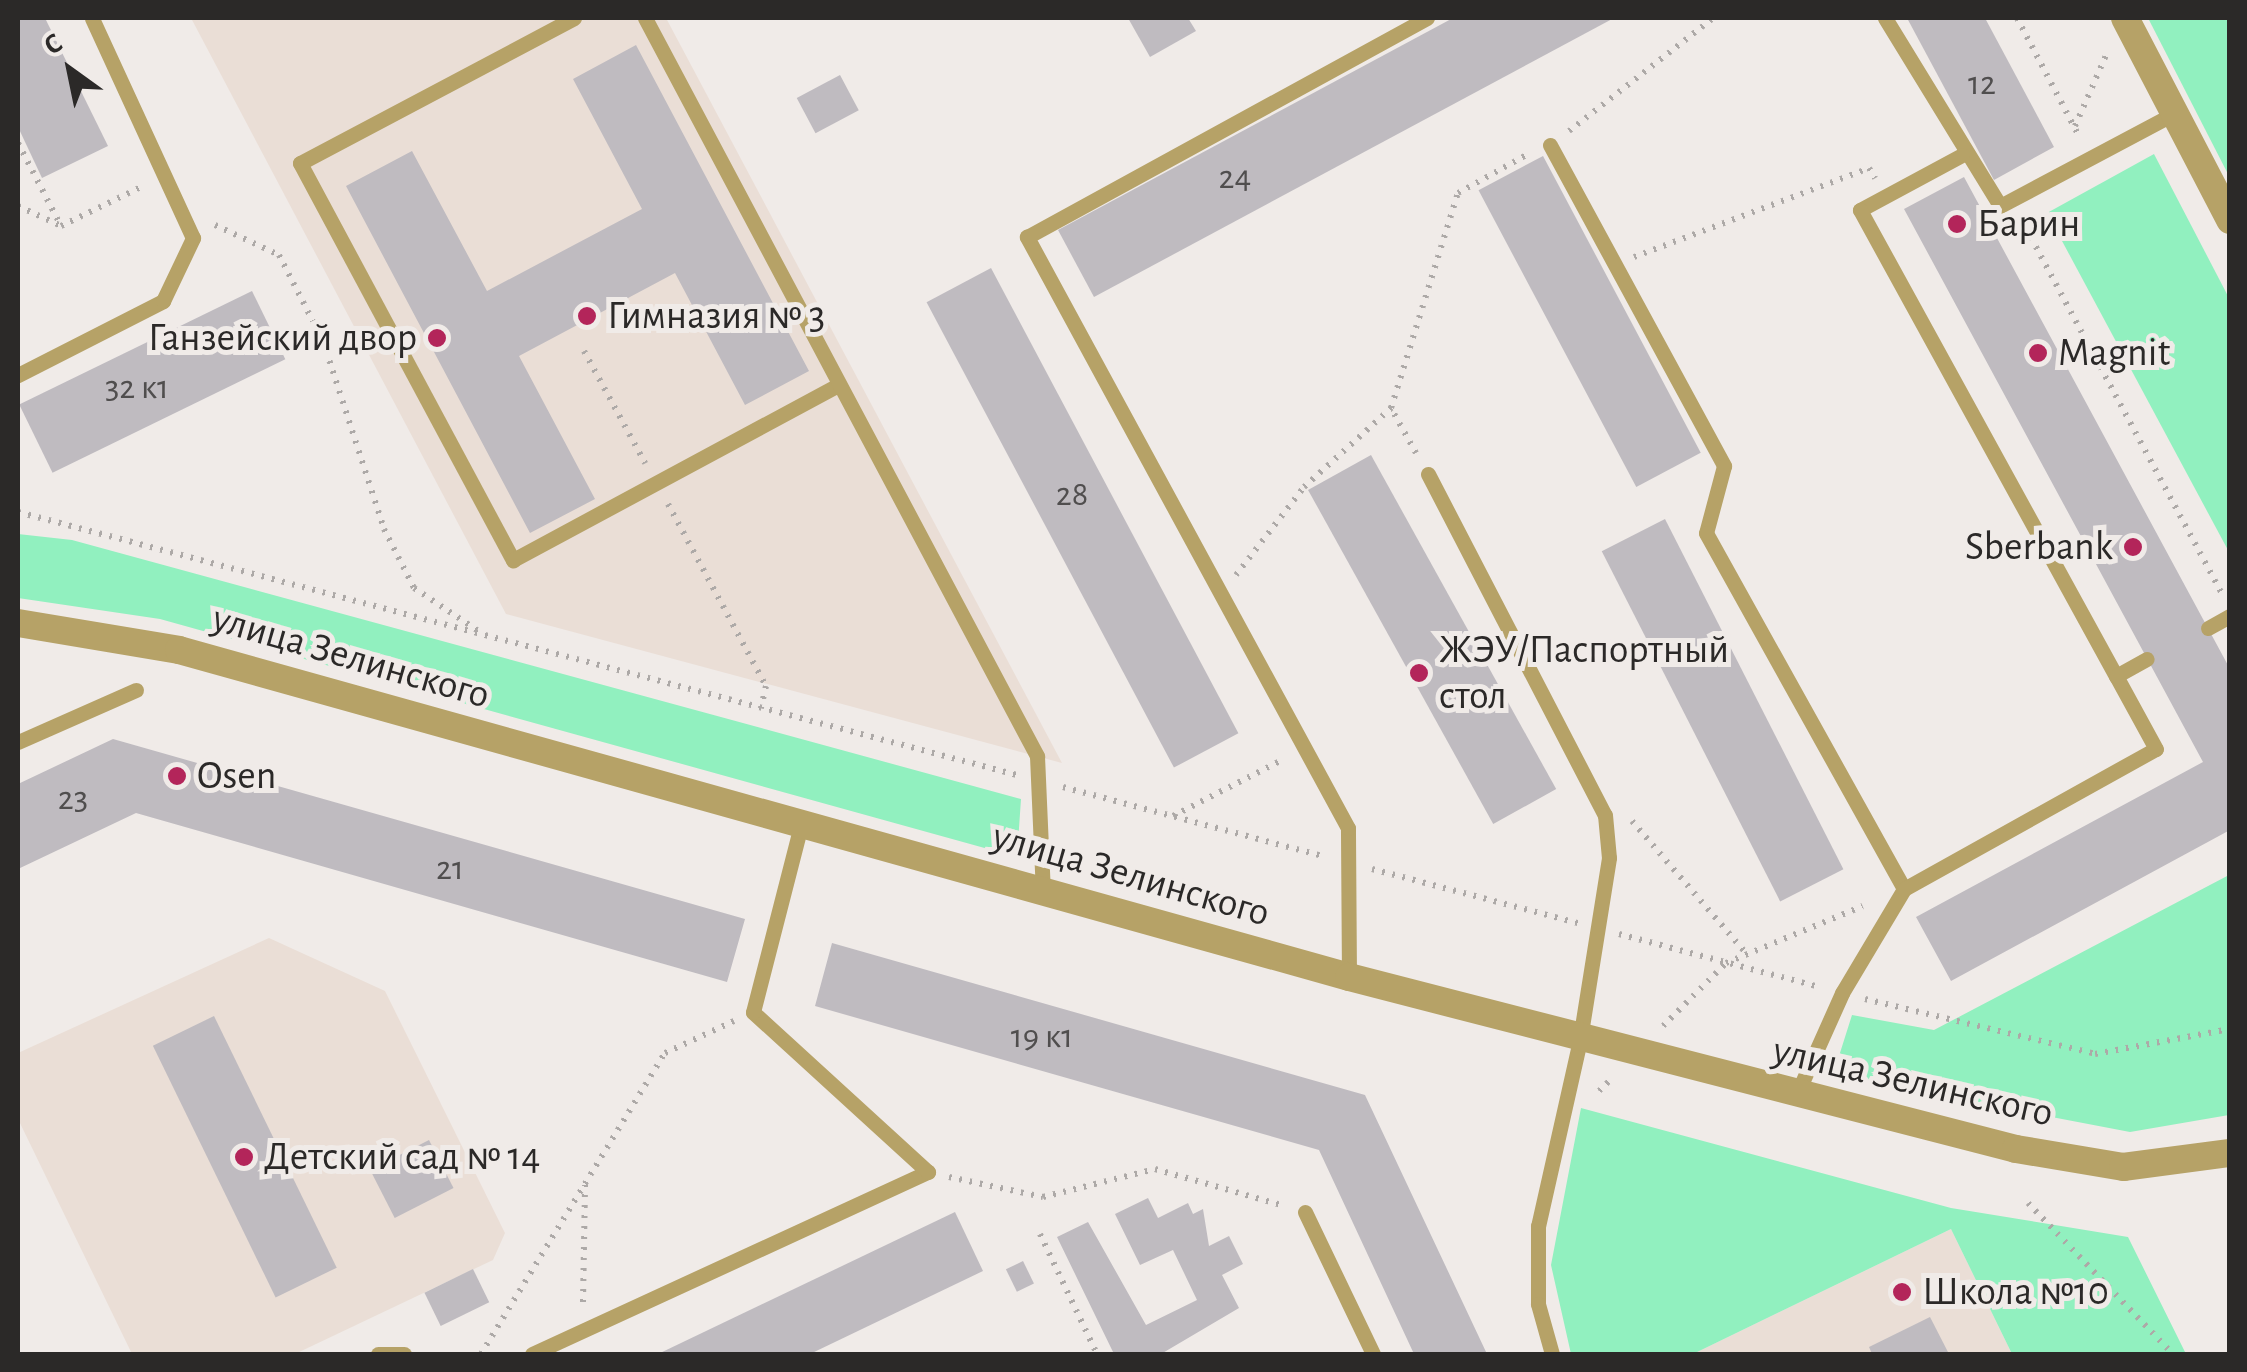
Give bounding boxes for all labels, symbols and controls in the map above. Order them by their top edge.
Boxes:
north arrow [20,20,120,120]
text: С [40,29,68,61]
house number: 12 [1968,63,1996,105]
house number: 24 [1219,157,1251,199]
place label: Барин [1977,200,2080,248]
marker: Барин [1946,213,1968,235]
place label: Гимназия № 3 [607,292,825,340]
marker: Гимназия № 3 [576,305,598,327]
place label: Ганзейский двор [148,314,417,362]
marker: Ганзейский двор [426,327,448,349]
place label: Magnit [2058,329,2170,377]
marker: Magnit [2027,342,2049,364]
house number: 32 к1 [105,367,169,409]
house number: 28 [1056,474,1088,516]
place label: Sberbank [1965,523,2113,571]
marker: Sberbank [2122,536,2144,558]
street label: улица Зелинского [207,595,495,719]
place label: ЖЭУ/Паспортный стол [1439,626,1729,720]
marker: ЖЭУ/Паспортный стол [1408,662,1430,684]
place label: Osen [197,752,276,800]
marker: Osen [166,765,188,787]
house number: 23 [58,778,88,820]
street label: улица Зелинского [987,813,1275,937]
house number: 21 [436,848,464,890]
house number: 19 к1 [1011,1016,1073,1058]
street label: улица Зелинского [1768,1026,2058,1138]
place label: Детский сад № 14 [264,1133,540,1181]
marker: Детский сад № 14 [233,1146,255,1168]
place label: Школа №10 [1922,1268,2109,1316]
marker: Школа №10 [1891,1281,1913,1303]

